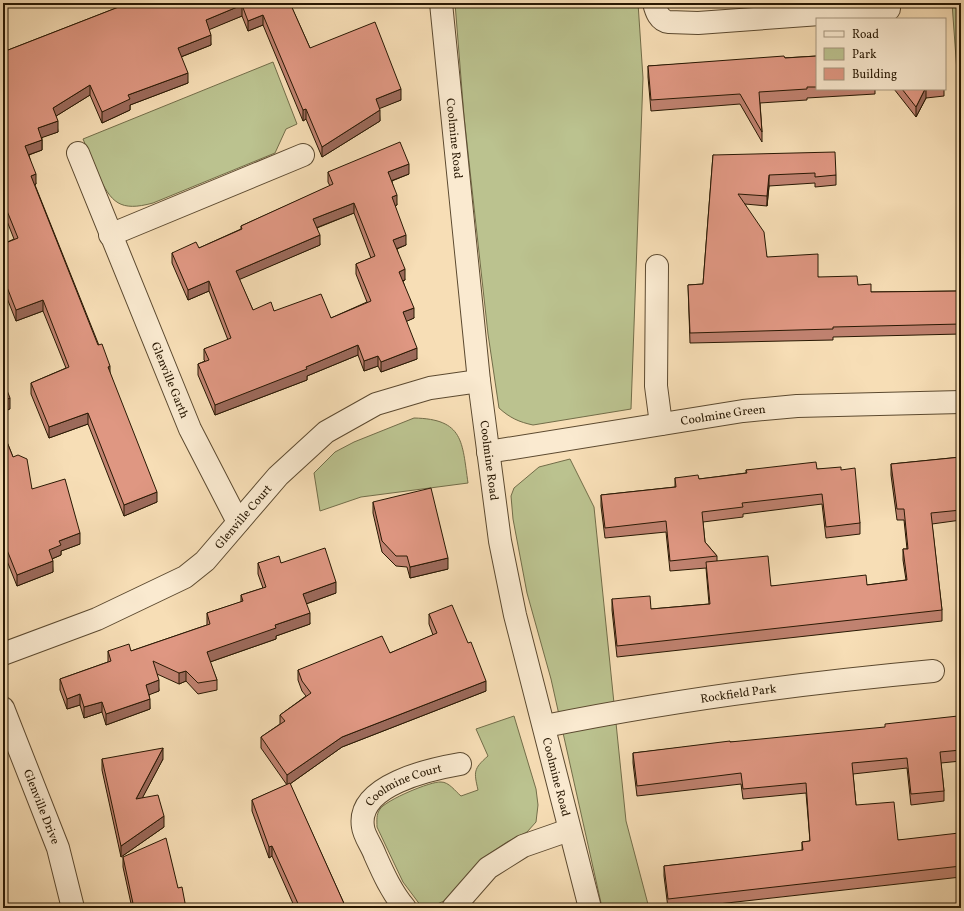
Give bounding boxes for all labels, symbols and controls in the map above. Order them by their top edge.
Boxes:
legend [816,18,946,90]
text: Road [852,27,879,43]
text: Park [852,47,877,63]
text: Building [852,67,897,83]
street label: Coolmine Road [442,97,466,180]
street label: Glenville Garth [147,340,192,421]
street label: Coolmine Green [679,402,766,430]
street label: Coolmine Road [475,419,502,502]
street label: Glenville Court [212,482,276,553]
street label: Rockfield Park [699,681,778,708]
street label: Coolmine Road [538,736,573,819]
street label: Coolmine Court [362,761,443,810]
street label: Glenville Drive [19,767,63,847]

